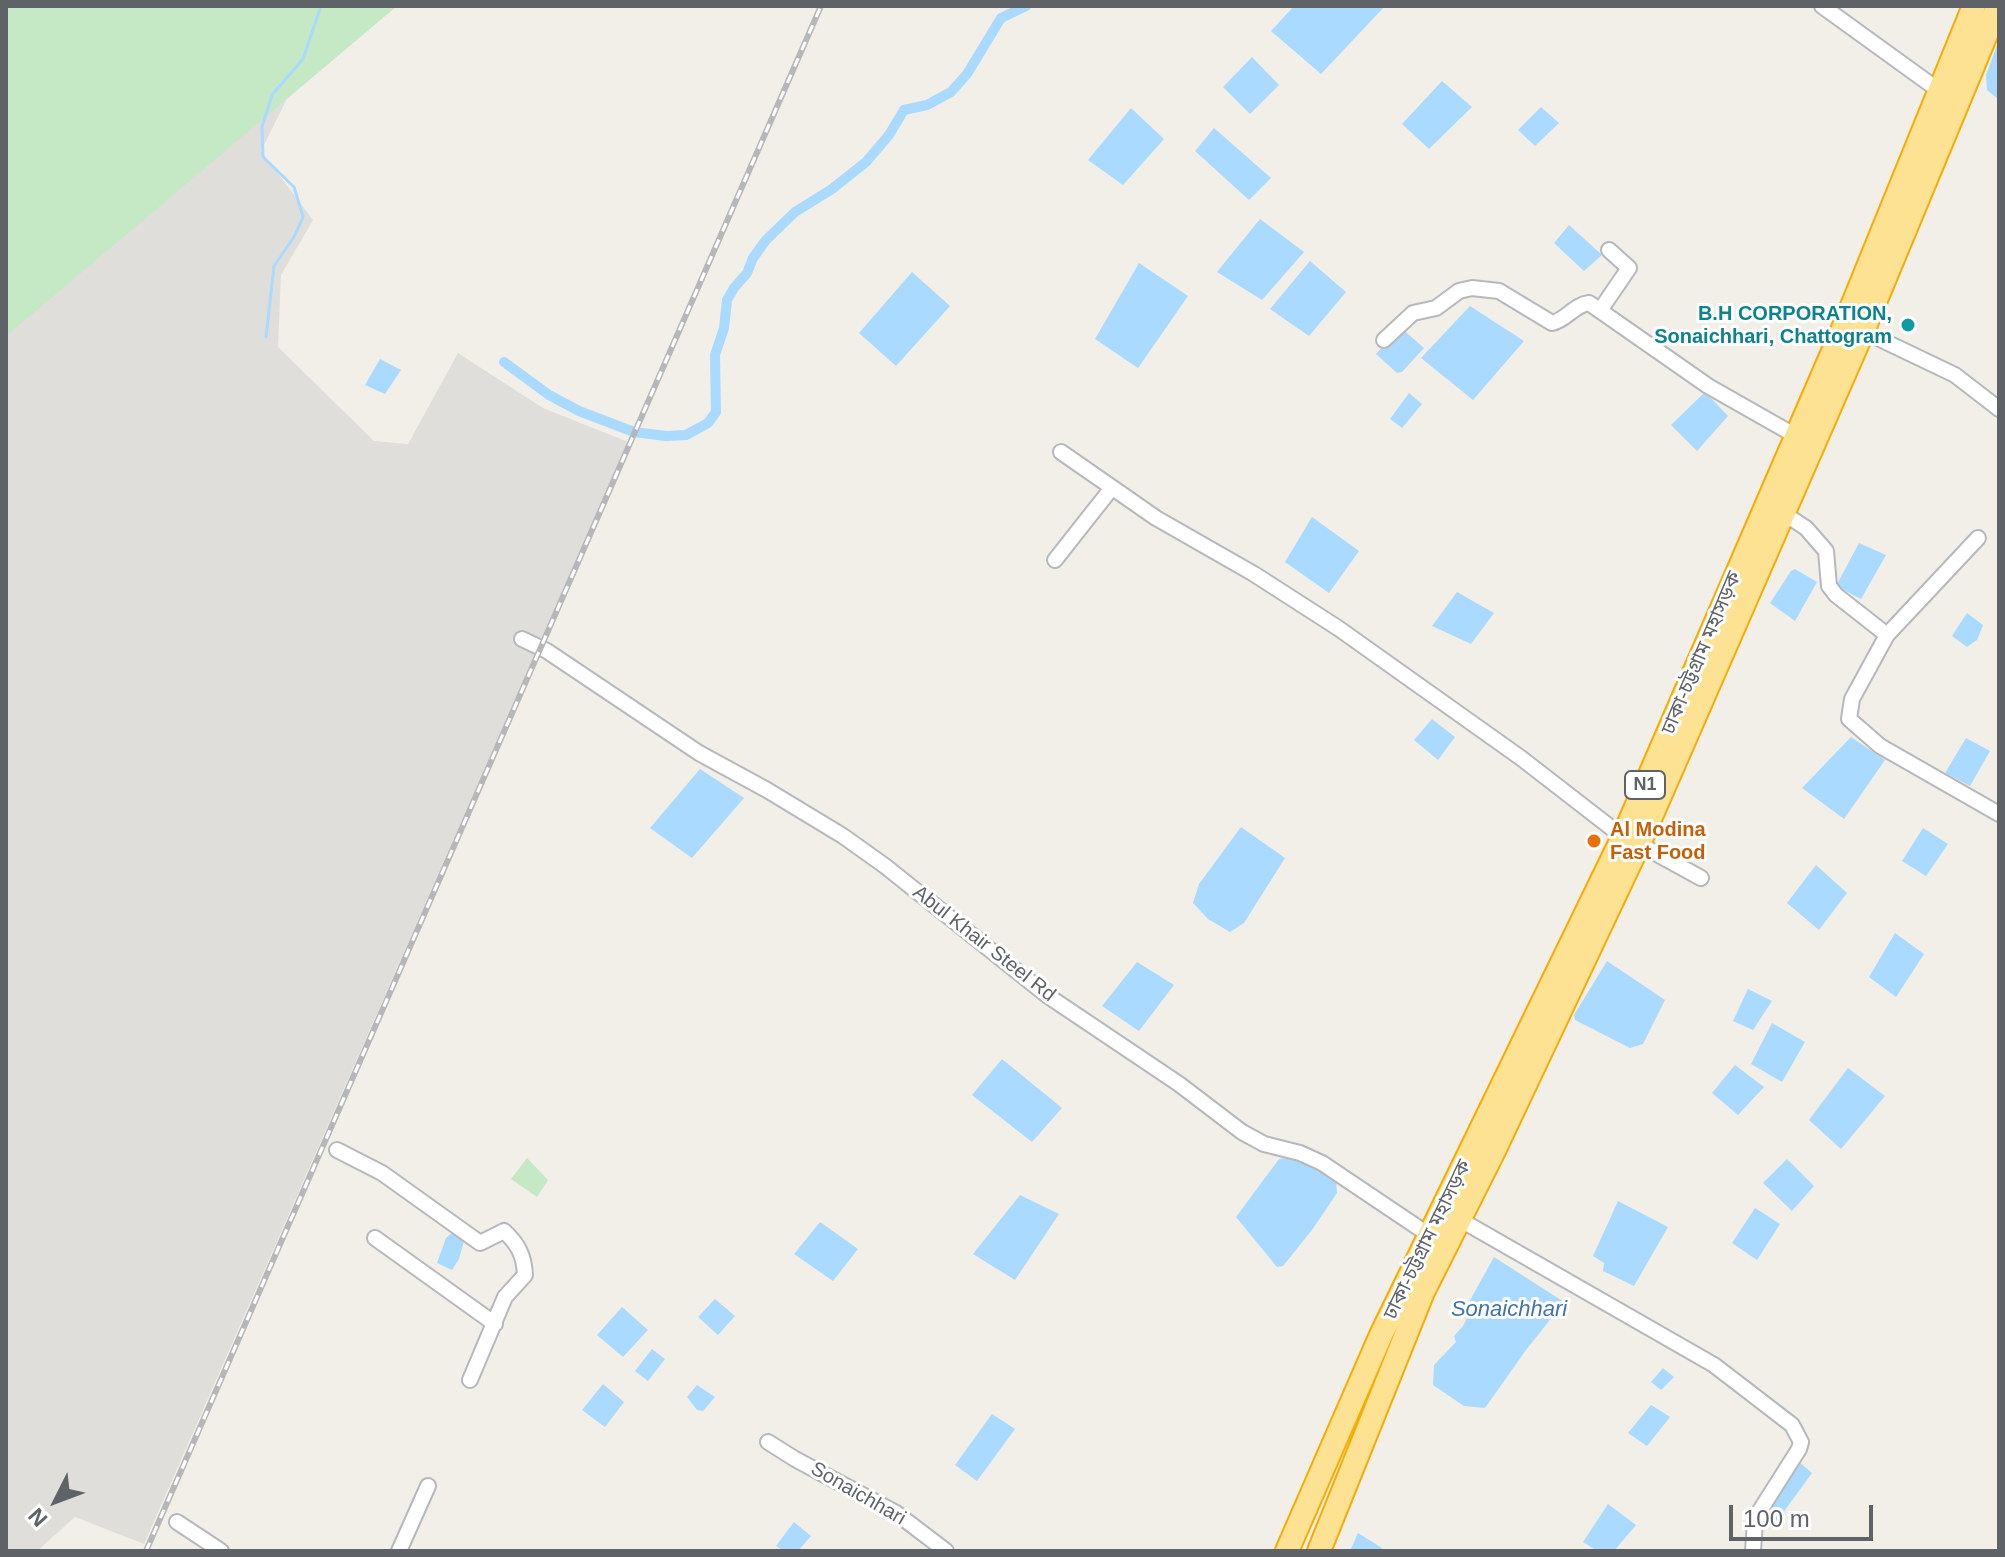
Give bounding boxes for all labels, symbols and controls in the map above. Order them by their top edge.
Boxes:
place label: B.H CORPORATION, Sonaichhari, Chattogram [1654,302,1892,349]
marker: B.H CORPORATION, Sonaichhari, Chattogram [1899,316,1917,334]
street label: ঢাকা-চট্টগ্রাম মহাসড়ক [1657,568,1747,738]
road number: N1 [1625,771,1665,799]
place label: Al Modina Fast Food [1610,818,1706,865]
marker: Al Modina Fast Food [1585,832,1603,850]
street label: Abul Khair Steel Rd [908,881,1060,1007]
street label: ঢাকা-চট্টগ্রাম মহাসড়ক [1379,1156,1477,1324]
water label: Sonaichhari [1451,1297,1567,1323]
street label: Sonaichhari [806,1457,910,1531]
north arrow [16,1461,96,1541]
scale bar [1733,1489,1877,1539]
text: N [23,1503,52,1532]
text: 100 m [1743,1505,1810,1532]

